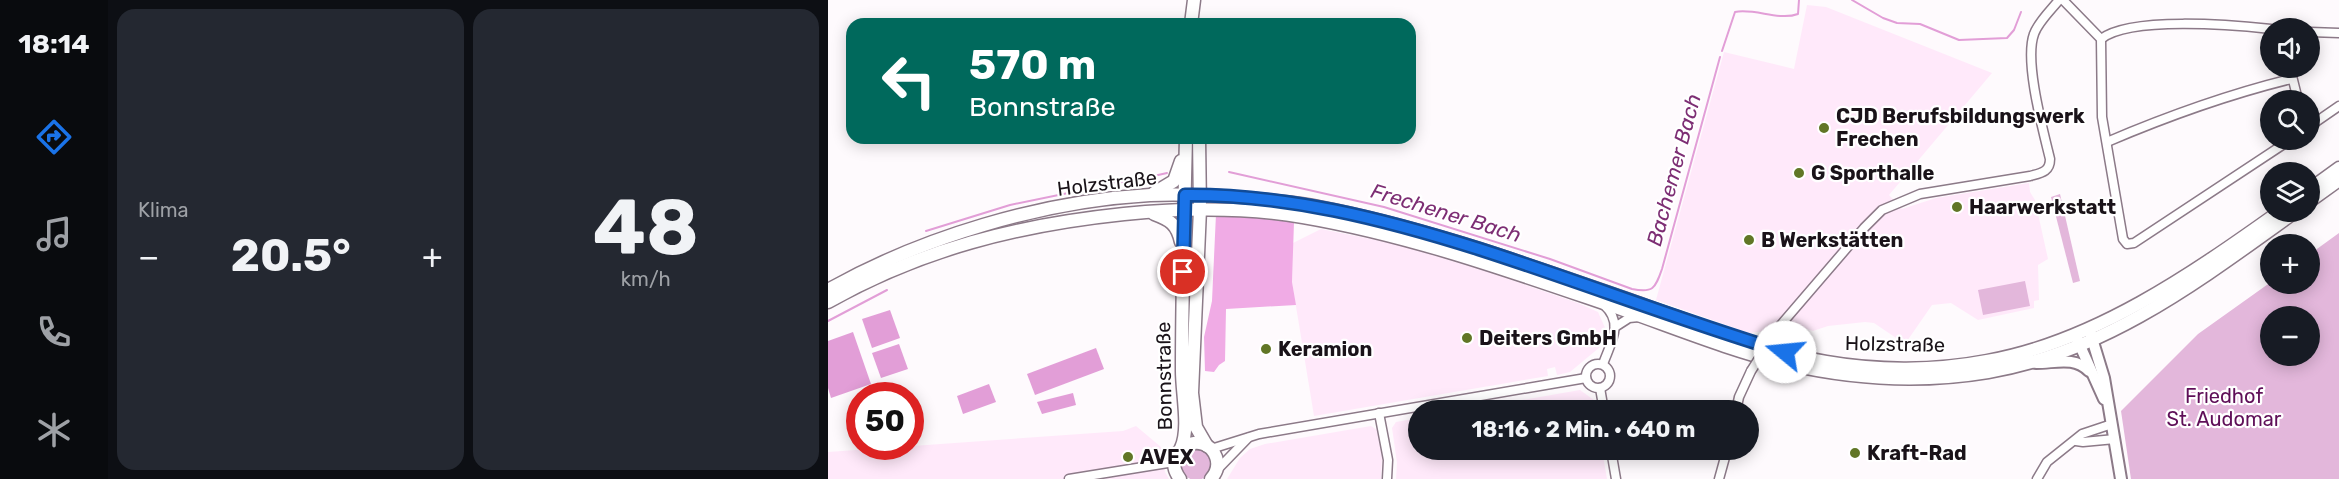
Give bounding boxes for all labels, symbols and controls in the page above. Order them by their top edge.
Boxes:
map controls [2260,18,2320,366]
button: sound [2260,18,2320,78]
text: 18:14 [18,28,90,60]
text: 570 m [969,40,1096,90]
icon: left [870,42,948,120]
button: search [2260,90,2320,150]
text: Bonnstraße [969,91,1116,123]
water label: Bachemer Bach [1641,91,1706,249]
place label: CJD Berufsbildungswerk Frechen [1836,104,2085,151]
icon: directions [33,116,75,158]
marker: CJD Berufsbildungswerk Frechen [1817,121,1831,135]
place label: G Sporthalle [1811,161,1934,185]
button: layers [2260,162,2320,222]
street label: Holzstraße [1056,165,1158,201]
marker: G Sporthalle [1792,166,1806,180]
water label: Frechener Bach [1368,178,1524,247]
text: 48 [593,181,699,274]
place label: Haarwerkstatt [1969,195,2116,219]
text: Klima [138,198,189,222]
marker: Haarwerkstatt [1950,200,1964,214]
icon: music [33,213,75,255]
place label: B Werkstätten [1761,228,1903,252]
text: 20.5° [231,229,351,282]
marker: B Werkstätten [1742,233,1756,247]
button: + [2260,234,2320,294]
text: − [138,237,159,276]
text: + [422,237,442,276]
pin [1157,246,1208,297]
icon: arrive [1166,255,1199,288]
text: km/h [621,267,671,291]
button: − [2260,306,2320,366]
icon: phone [33,311,75,353]
position arrow [1753,320,1817,384]
street label: Bonnstraße [1151,322,1177,430]
place label: Deiters GmbH [1479,326,1617,350]
marker: Deiters GmbH [1460,331,1474,345]
street label: Holzstraße [1845,331,1945,357]
place label: Keramion [1278,337,1372,361]
marker: Keramion [1259,342,1273,356]
speed limit sign: 50 [846,382,924,460]
park label: Friedhof St. Audomar [2167,384,2282,431]
icon: climate [33,409,75,451]
text: 18:16 · 2 Min. · 640 m [1472,416,1695,443]
place label: Kraft-Rad [1867,441,1967,465]
place label: AVEX [1140,445,1194,469]
marker: Kraft-Rad [1848,446,1862,460]
marker: AVEX [1121,450,1135,464]

